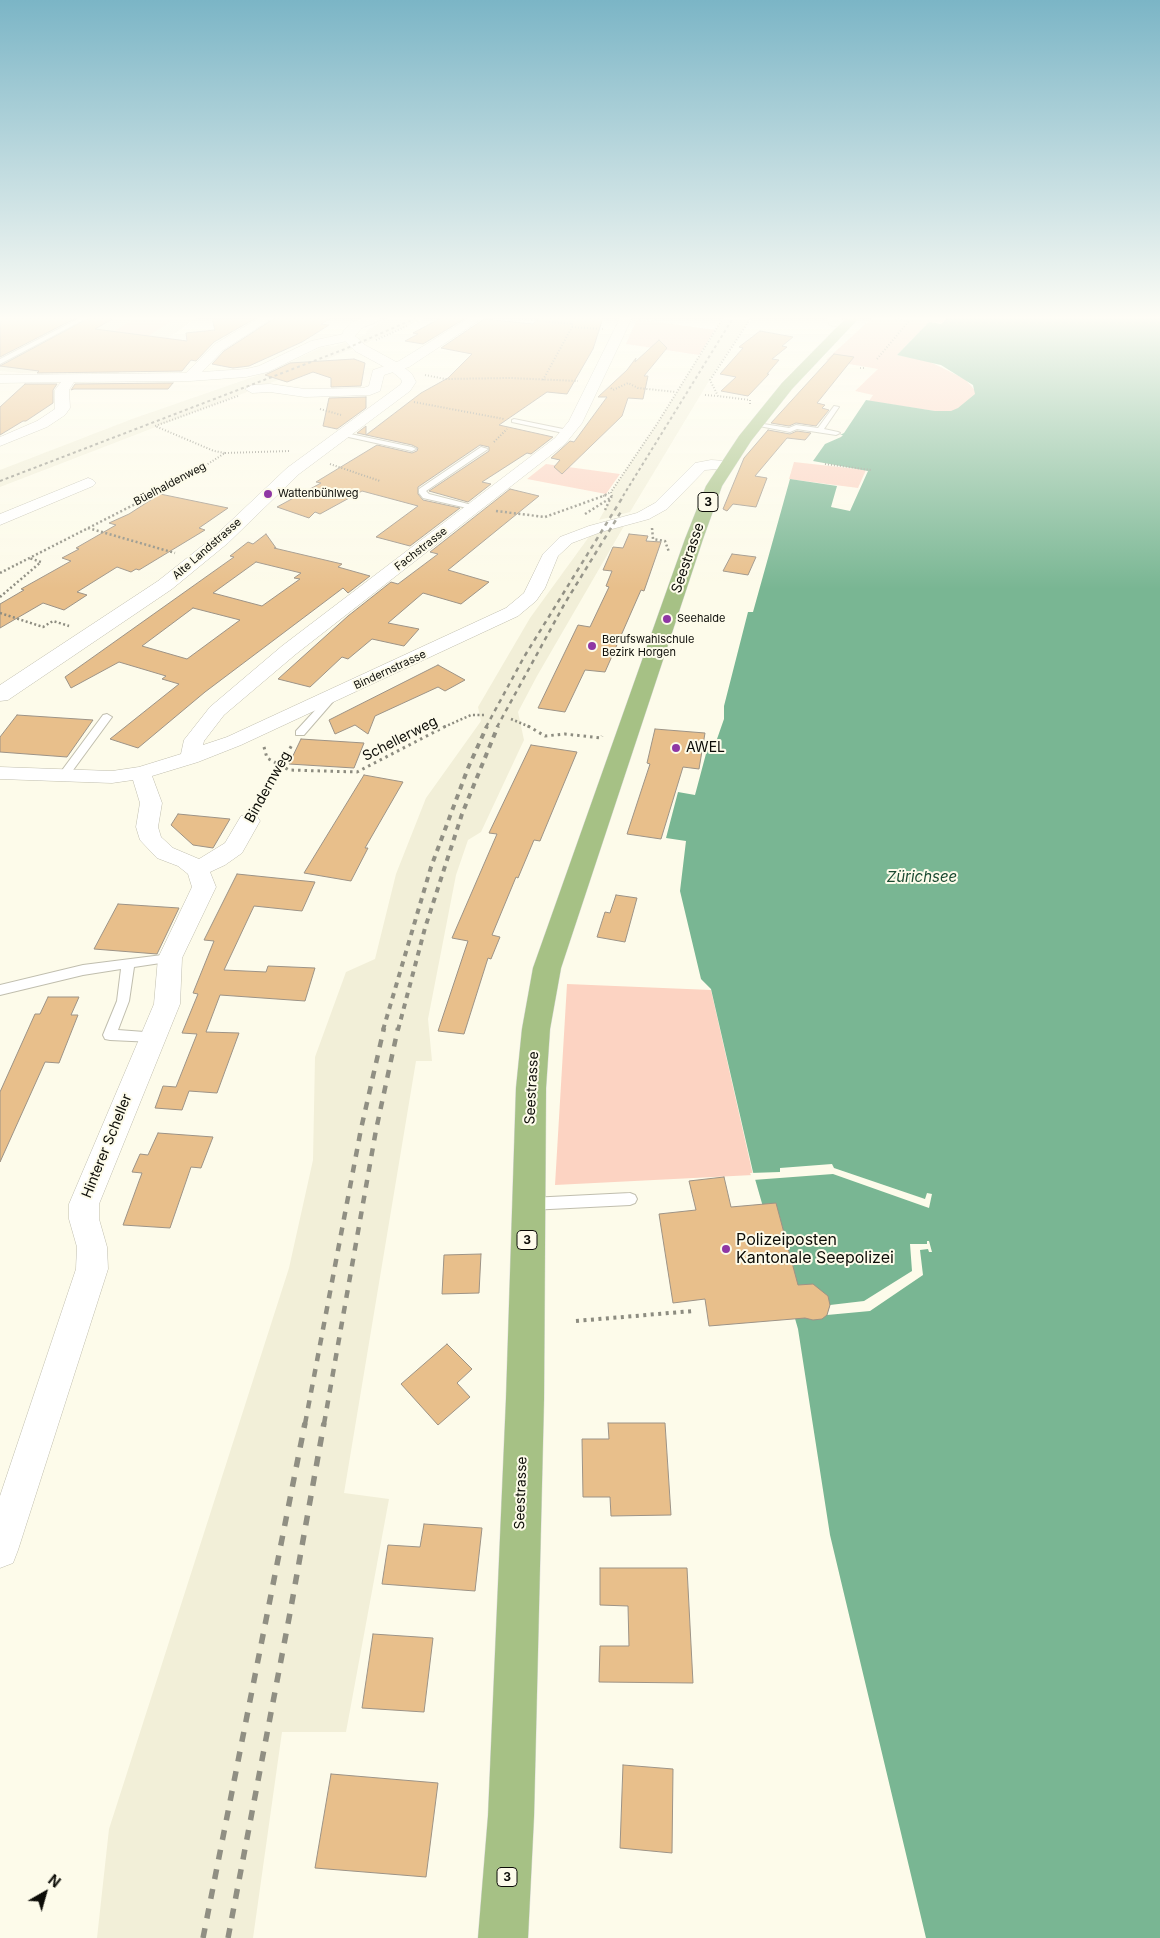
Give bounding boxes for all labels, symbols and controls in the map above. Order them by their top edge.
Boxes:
street label: Büelhaldenweg [132,459,208,509]
place label: Wattenbühlweg [278,487,359,501]
marker: Wattenbühlweg [262,488,274,500]
road number: 3 [698,492,718,512]
street label: Alte Landstrasse [170,516,244,582]
street label: Seestrasse [668,521,708,595]
street label: Fachstrasse [392,524,450,574]
place label: Seehalde [677,612,725,626]
marker: Seehalde [661,613,673,625]
place label: Berufswahlschule Bezirk Horgen [602,633,694,659]
marker: Berufswahlschule Bezirk Horgen [586,640,598,652]
street label: Bindernstrasse [352,648,428,692]
street label: Schellerweg [360,713,440,765]
place label: AWEL [686,740,725,756]
marker: AWEL [670,742,682,754]
street label: Bindernweg [241,748,295,826]
water label: Zürichsee [887,868,957,886]
street label: Seestrasse [522,1051,542,1125]
street label: Hinterer Scheller [78,1092,136,1200]
road number: 3 [517,1230,537,1250]
place label: Polizeiposten Kantonale Seepolizei [736,1230,894,1268]
marker: Polizeiposten Kantonale Seepolizei [720,1243,732,1255]
street label: Seestrasse [511,1456,531,1530]
north arrow [20,1868,70,1918]
road number: 3 [497,1868,517,1886]
text: N [45,1871,64,1891]

